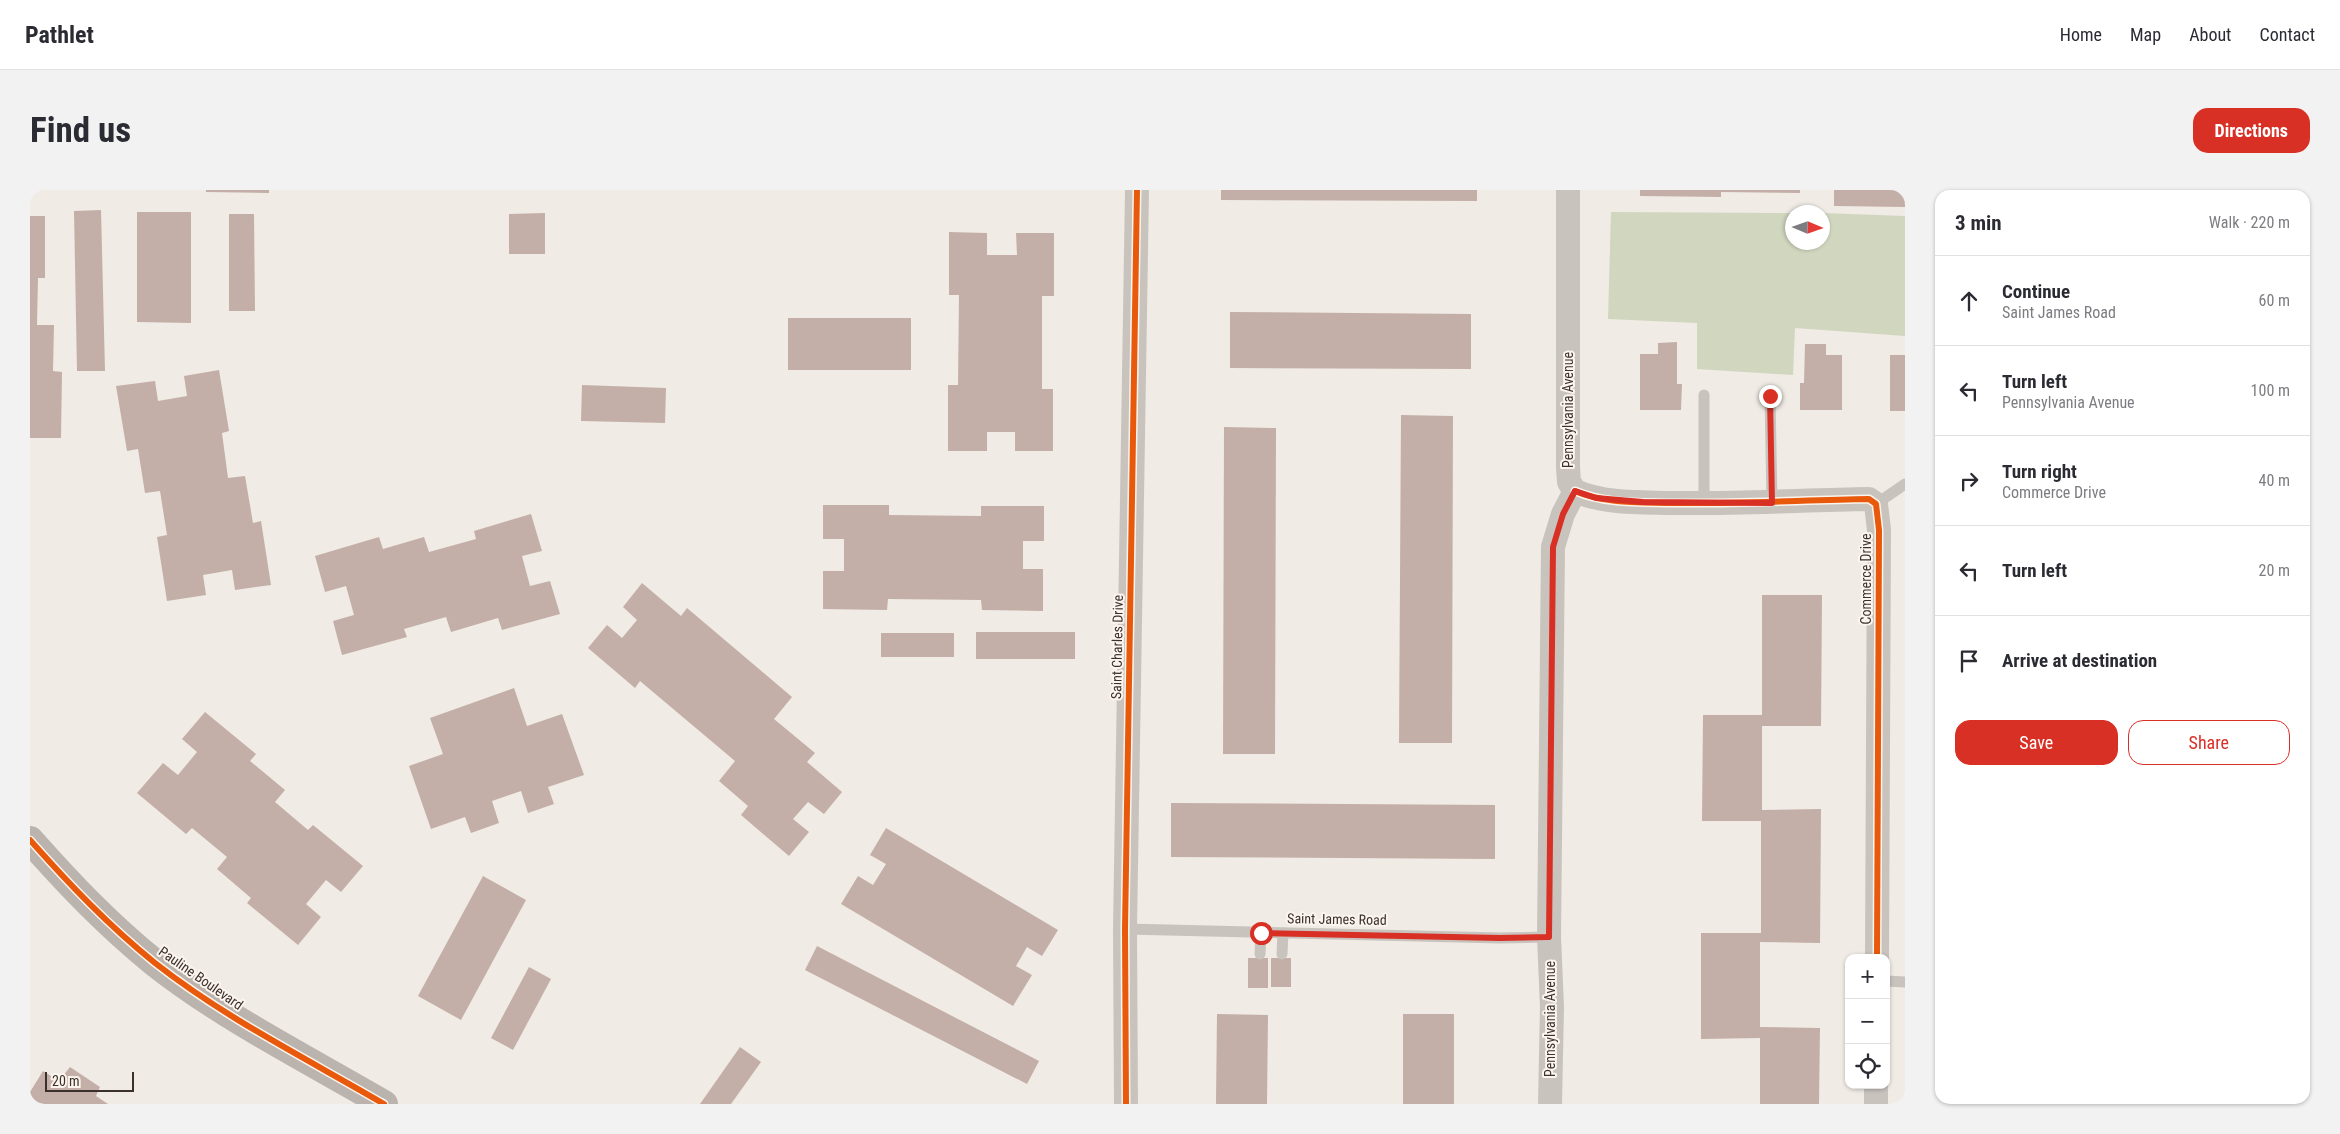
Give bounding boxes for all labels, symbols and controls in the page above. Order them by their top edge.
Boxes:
text: Pathlet [25,21,94,49]
text: Home [2060,24,2102,45]
text: Map [2130,24,2161,45]
text: About [2189,24,2231,45]
text: Contact [2259,24,2315,45]
button: Directions [2193,108,2310,153]
text: Find us [30,110,131,151]
north arrow [1785,205,1830,250]
text: 3 min [1955,211,2002,235]
text: Walk · 220 m [2209,213,2290,232]
text: Continue [2002,280,2070,303]
icon: ahead [1955,287,1983,315]
text: 60 m [2258,291,2290,310]
text: Saint James Road [2002,303,2116,322]
street label: Pennsylvania Avenue [1560,352,1576,468]
text: Turn left [2002,370,2067,393]
icon: left [1955,377,1983,405]
text: 100 m [2251,381,2290,400]
route end [1759,385,1782,408]
text: Pennsylvania Avenue [2002,393,2135,412]
text: Turn right [2002,460,2077,483]
icon: right [1955,467,1983,495]
text: 40 m [2258,471,2290,490]
text: Commerce Drive [2002,483,2106,502]
street label: Commerce Drive [1858,533,1874,624]
icon: left [1955,557,1983,585]
text: Turn left [2002,559,2067,582]
text: 20 m [2258,561,2290,580]
street label: Saint Charles Drive [1108,594,1126,699]
icon: arrive [1955,647,1983,675]
text: Arrive at destination [2002,649,2157,672]
button: Save [1955,720,2118,765]
button: Share [2128,720,2290,765]
street label: Saint James Road [1287,910,1387,928]
route start [1250,922,1273,945]
street label: Pauline Boulevard [156,943,246,1013]
map controls [1845,954,1890,1089]
button: + [1845,954,1890,999]
street label: Pennsylvania Avenue [1542,961,1558,1077]
button: − [1845,999,1890,1044]
button: locate [1845,1044,1890,1089]
scale bar [45,1069,134,1092]
text: 20 m [52,1073,80,1089]

